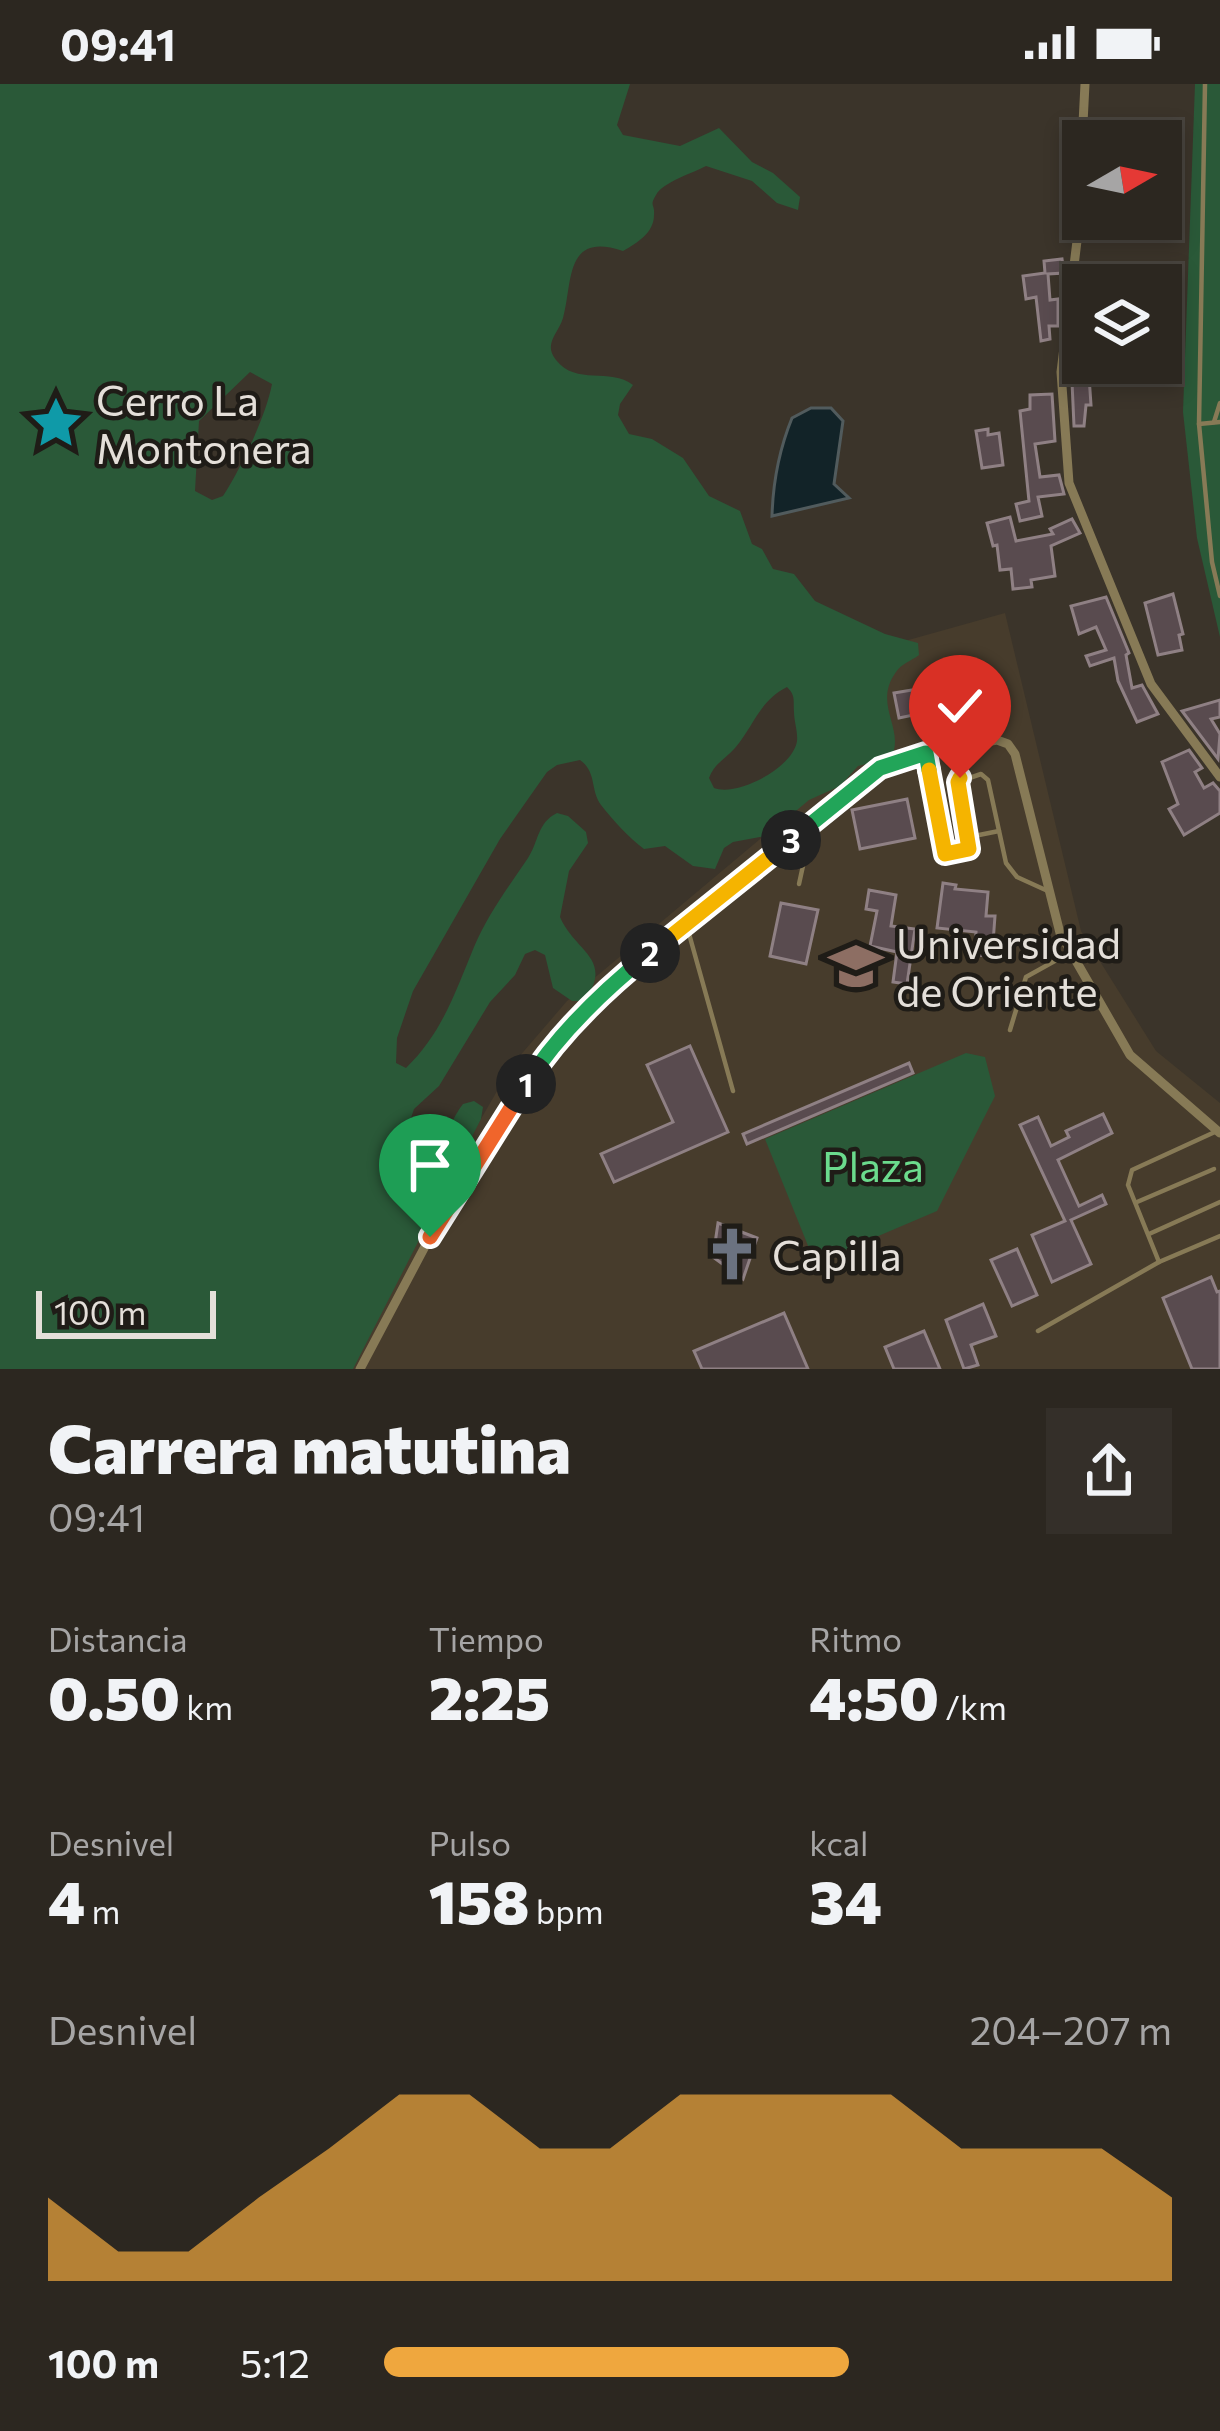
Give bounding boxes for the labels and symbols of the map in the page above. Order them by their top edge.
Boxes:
north arrow [1062,120,1182,240]
place label: Cerro La Montonera [96,373,312,473]
place icon: Cerro La Montonera [27,394,85,452]
pin [909,655,1011,778]
pin: 3 [761,810,821,870]
place label: Universidad de Oriente [896,916,1121,1016]
pin: 2 [620,923,680,983]
school or university icon: Universidad de Oriente [827,937,885,995]
pin: 1 [496,1054,556,1114]
pin [379,1114,481,1237]
park label: Plaza [822,1139,924,1191]
church icon: Capilla [703,1225,761,1283]
place label: Capilla [772,1228,902,1280]
scale bar [36,1285,216,1338]

